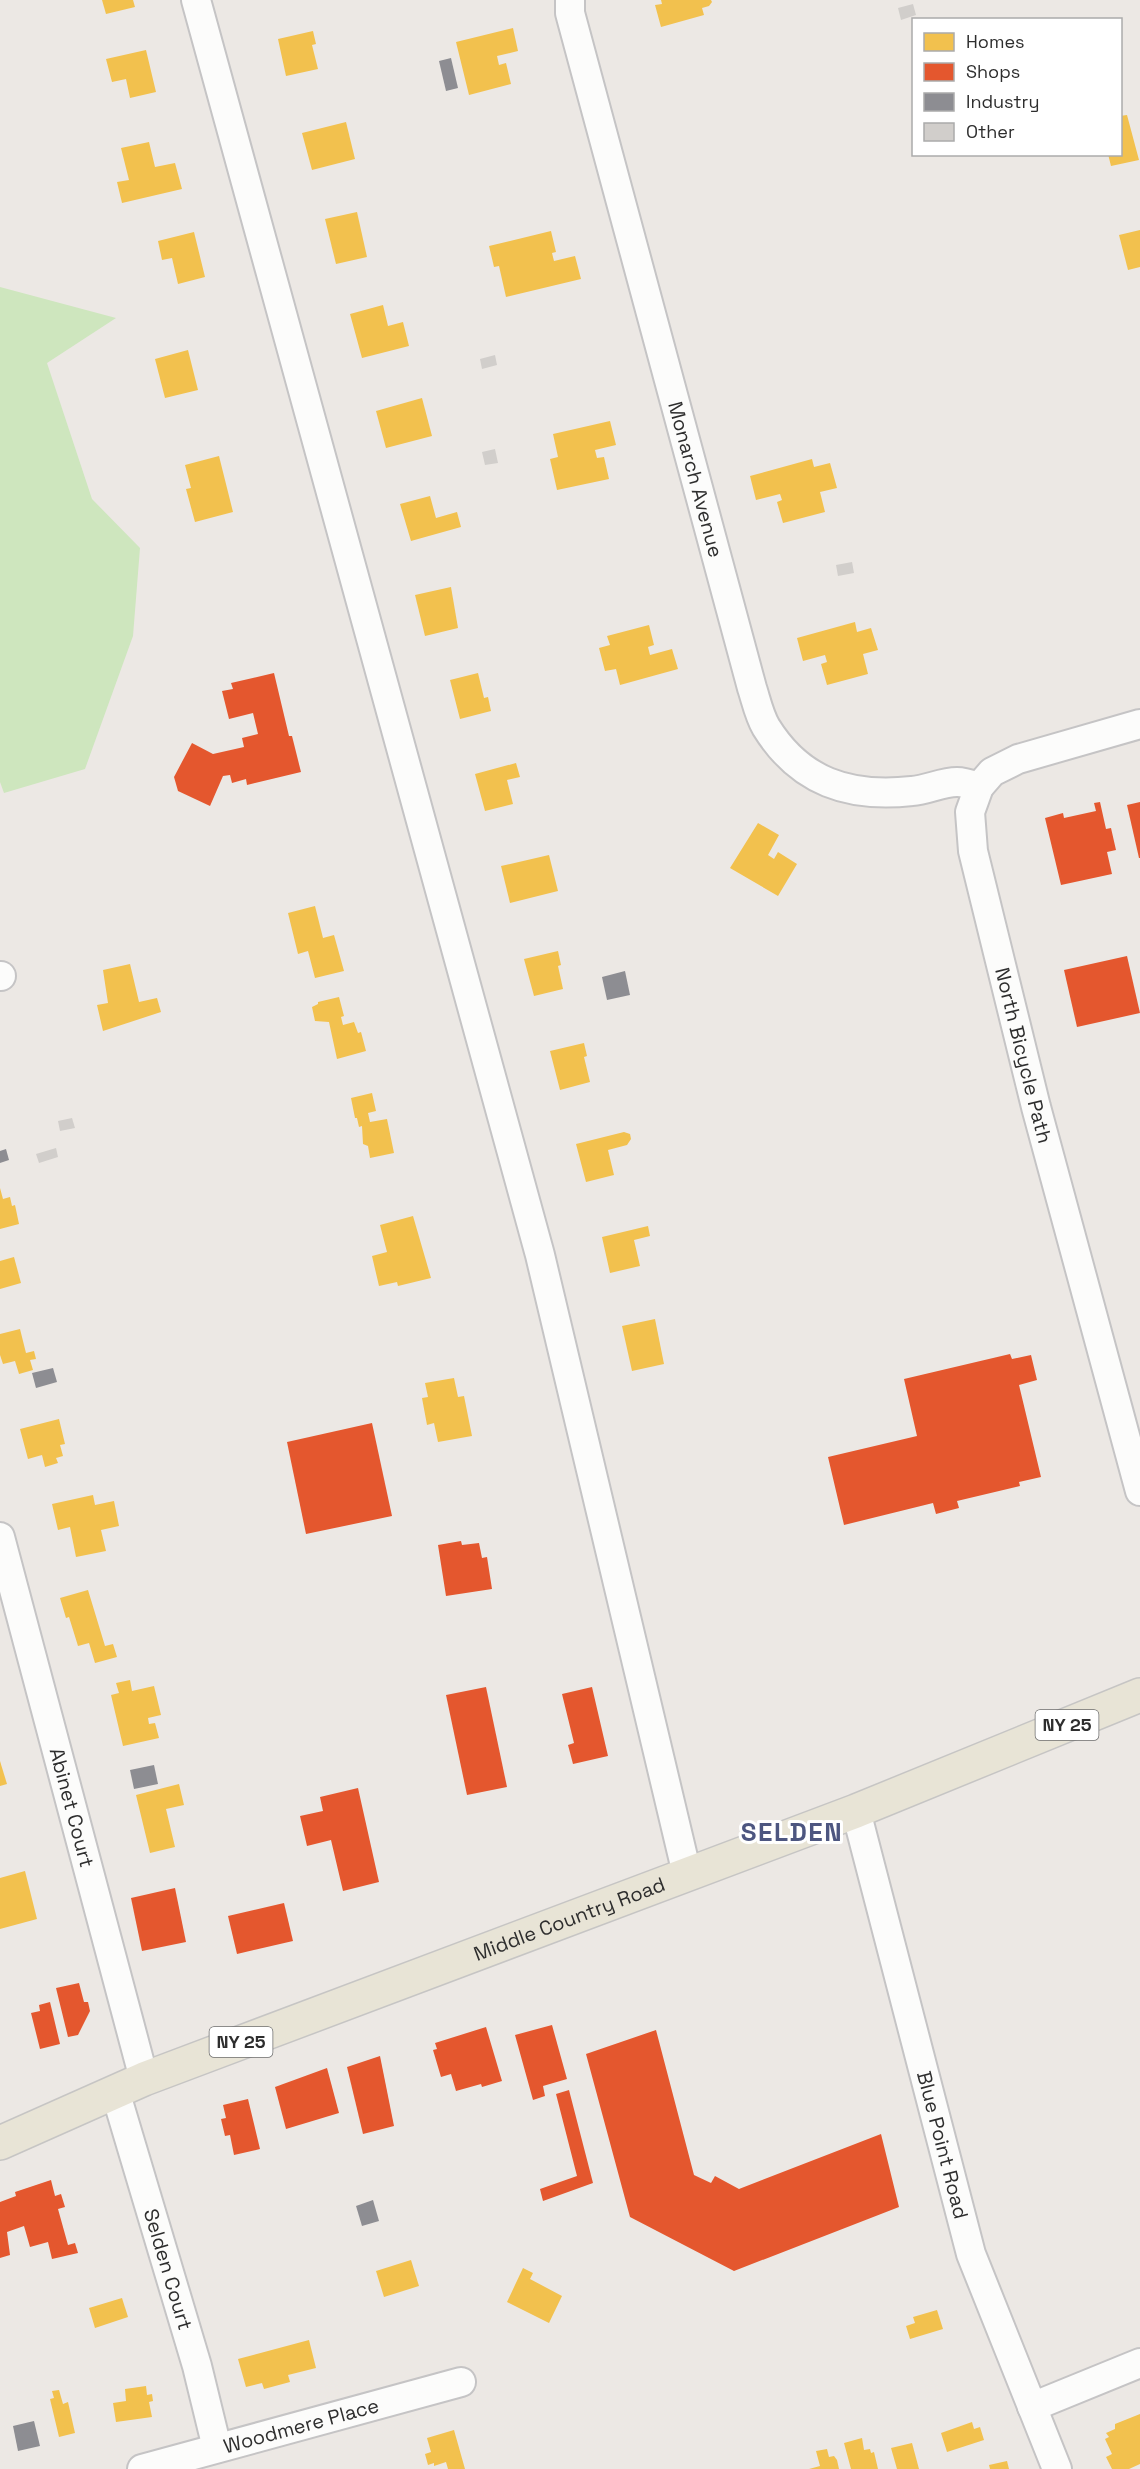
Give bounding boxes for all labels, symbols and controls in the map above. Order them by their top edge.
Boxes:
legend [912,18,1122,156]
text: Homes [966,30,1025,53]
text: Shops [966,60,1020,83]
text: Industry [966,90,1039,113]
text: Other [966,120,1015,143]
street label: Monarch Avenue [662,399,729,560]
street label: North Bicycle Path [989,965,1058,1146]
road number: NY 25 [1036,1710,1098,1740]
street label: Abinet Court [44,1745,100,1870]
district label: SELDEN [741,1815,843,1849]
street label: Middle Country Road [470,1871,669,1967]
road number: NY 25 [210,2027,272,2057]
street label: Blue Point Road [911,2068,974,2222]
street label: Selden Court [138,2205,199,2333]
street label: Woodmere Place [221,2392,382,2459]

